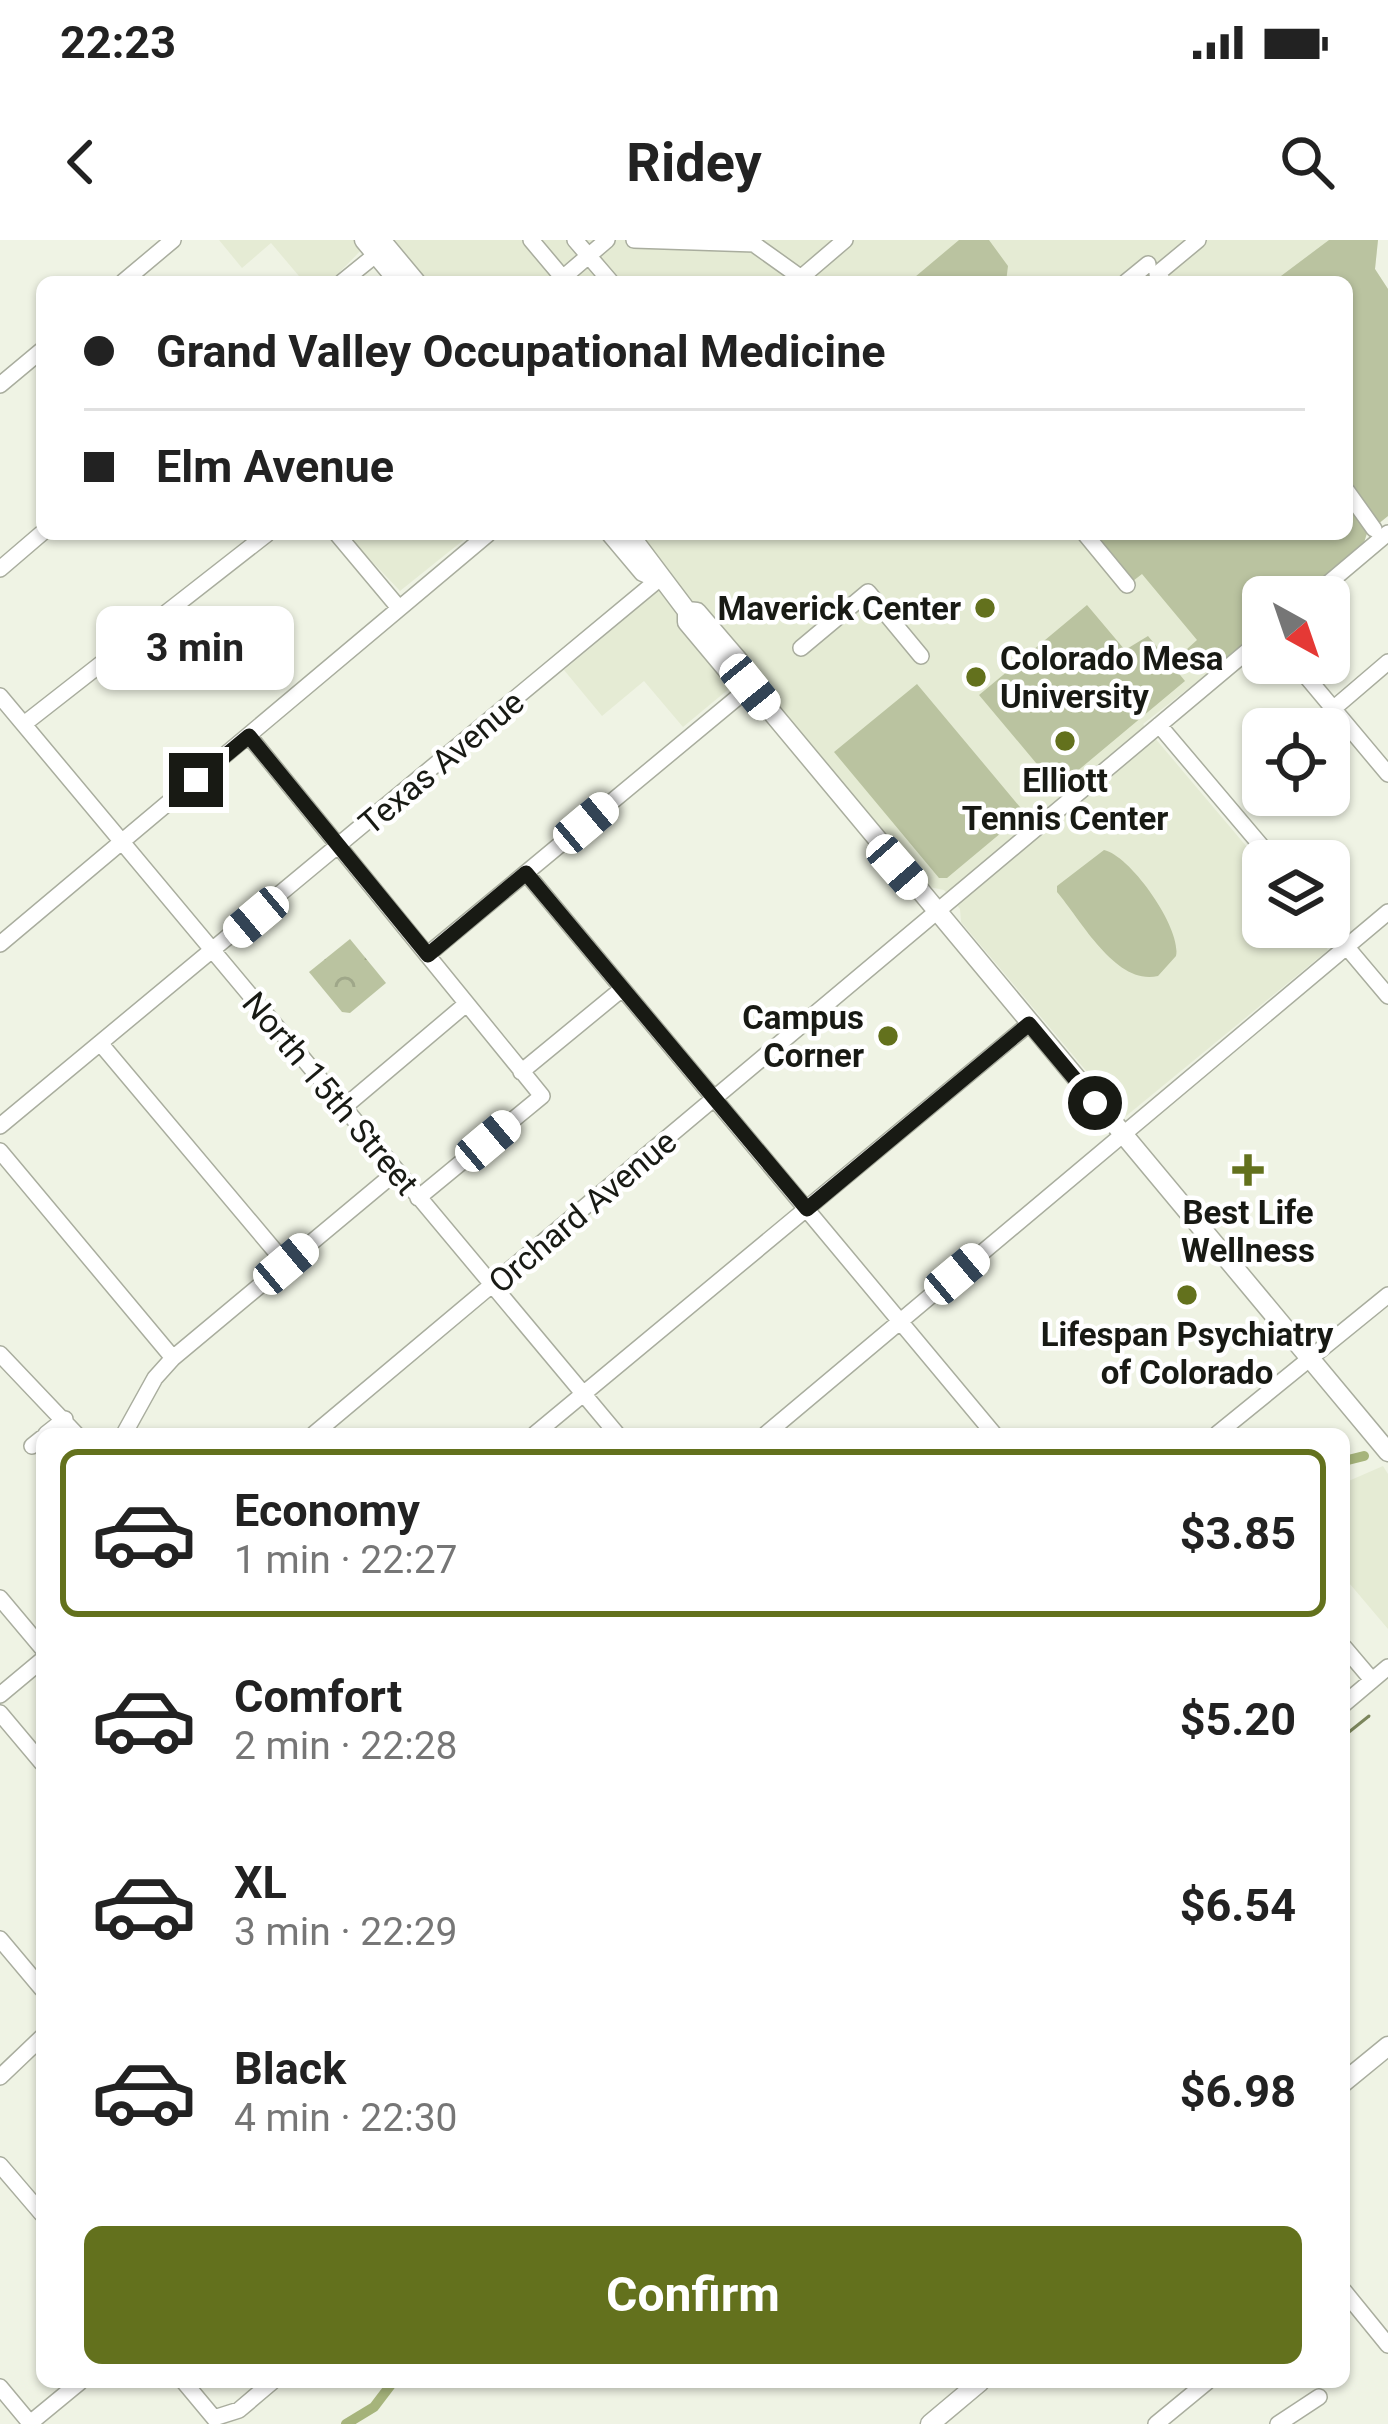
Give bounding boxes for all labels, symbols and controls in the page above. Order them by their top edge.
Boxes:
text: 22:23 [60,16,176,69]
icon: back [48,129,114,195]
icon: search [1274,129,1340,195]
text: Ridey [626,131,762,194]
text: Grand Valley Occupational Medicine [156,325,886,378]
text: Elm Avenue [156,440,394,493]
north arrow [1242,576,1350,684]
map controls [1242,576,1350,948]
place label: Maverick Center [718,589,961,628]
marker: Maverick Center [972,595,998,621]
callout: 3 min [97,606,295,690]
text: 3 min [146,625,244,671]
place label: Colorado Mesa University [1000,639,1224,716]
car [713,648,787,726]
marker: Colorado Mesa University [963,664,989,690]
street label: Texas Avenue [351,682,532,843]
button: locate [1242,708,1350,816]
marker: Elliott Tennis Center [1052,728,1078,754]
route end [169,753,223,807]
place label: Elliott Tennis Center [962,761,1168,838]
car [547,786,625,860]
car [860,828,934,906]
button: layers [1242,840,1350,948]
car [217,880,295,954]
street label: North 15th Street [234,984,427,1203]
place label: Campus Corner [742,998,864,1075]
marker: Campus Corner [875,1023,901,1049]
route start [1068,1076,1122,1130]
car [449,1104,527,1178]
street label: Orchard Avenue [481,1122,684,1301]
marker: Best Life Wellness [1232,1154,1264,1186]
place label: Best Life Wellness [1181,1193,1315,1270]
car [247,1227,325,1301]
car [918,1237,996,1311]
marker: Lifespan Psychiatry of Colorado [1174,1282,1200,1308]
place label: Lifespan Psychiatry of Colorado [1041,1315,1334,1392]
icon: car [90,1479,198,1587]
text: Economy [234,1484,420,1537]
text: $3.85 [1180,1507,1296,1560]
text: 1 min · 22:27 [234,1537,457,1583]
icon: car [90,1665,198,1773]
text: Comfort [234,1670,402,1723]
text: $5.20 [1180,1693,1296,1746]
text: 2 min · 22:28 [234,1723,457,1769]
icon: car [90,1851,198,1959]
text: XL [234,1856,287,1909]
text: $6.54 [1180,1879,1296,1932]
text: 3 min · 22:29 [234,1909,457,1955]
icon: car [90,2037,198,2145]
text: Black [234,2042,346,2095]
text: $6.98 [1180,2065,1296,2118]
text: 4 min · 22:30 [234,2095,457,2141]
button: Confirm [84,2226,1302,2364]

